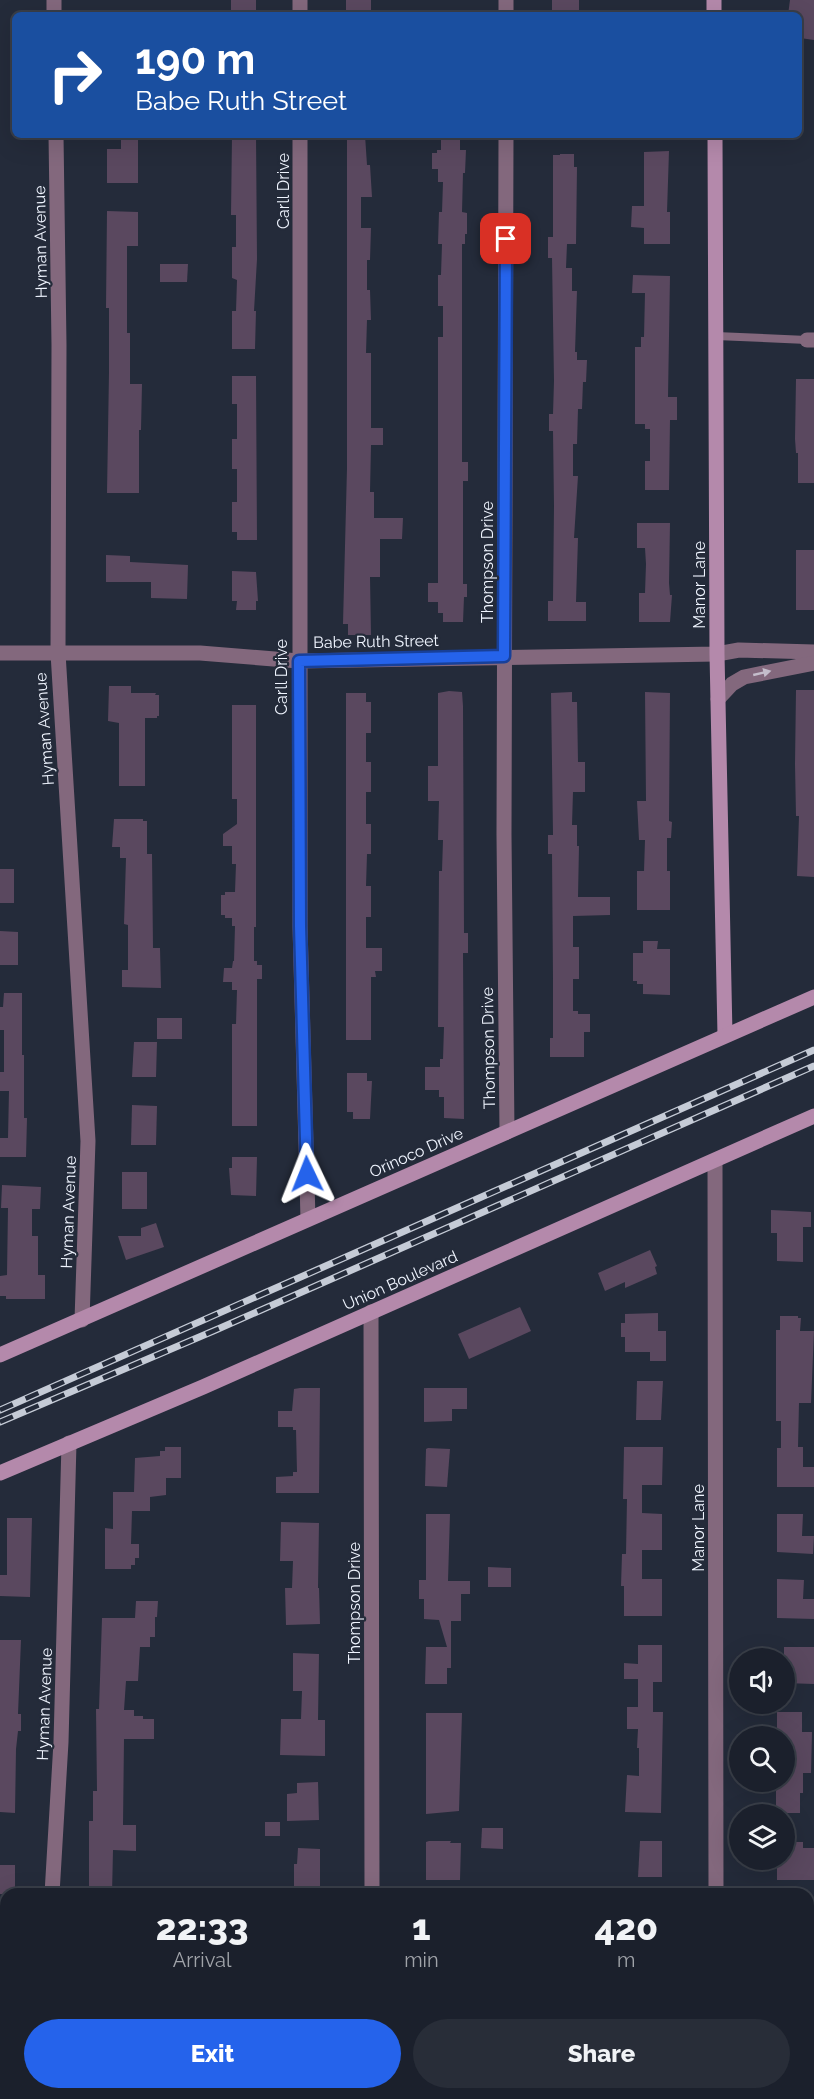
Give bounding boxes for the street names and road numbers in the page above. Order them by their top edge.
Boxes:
street label: Carll Drive [274,153,293,229]
street label: Hyman Avenue [30,185,51,299]
street label: Thompson Drive [478,501,497,623]
street label: Manor Lane [690,541,709,629]
street label: Babe Ruth Street [313,631,440,652]
street label: Carll Drive [272,639,291,715]
street label: Hyman Avenue [31,672,58,786]
street label: Thompson Drive [478,987,499,1109]
street label: Orinoco Drive [366,1123,466,1182]
street label: Hyman Avenue [57,1155,80,1269]
street label: Union Boulevard [340,1247,460,1314]
street label: Manor Lane [689,1484,708,1572]
street label: Thompson Drive [345,1542,364,1664]
street label: Hyman Avenue [33,1647,56,1761]

